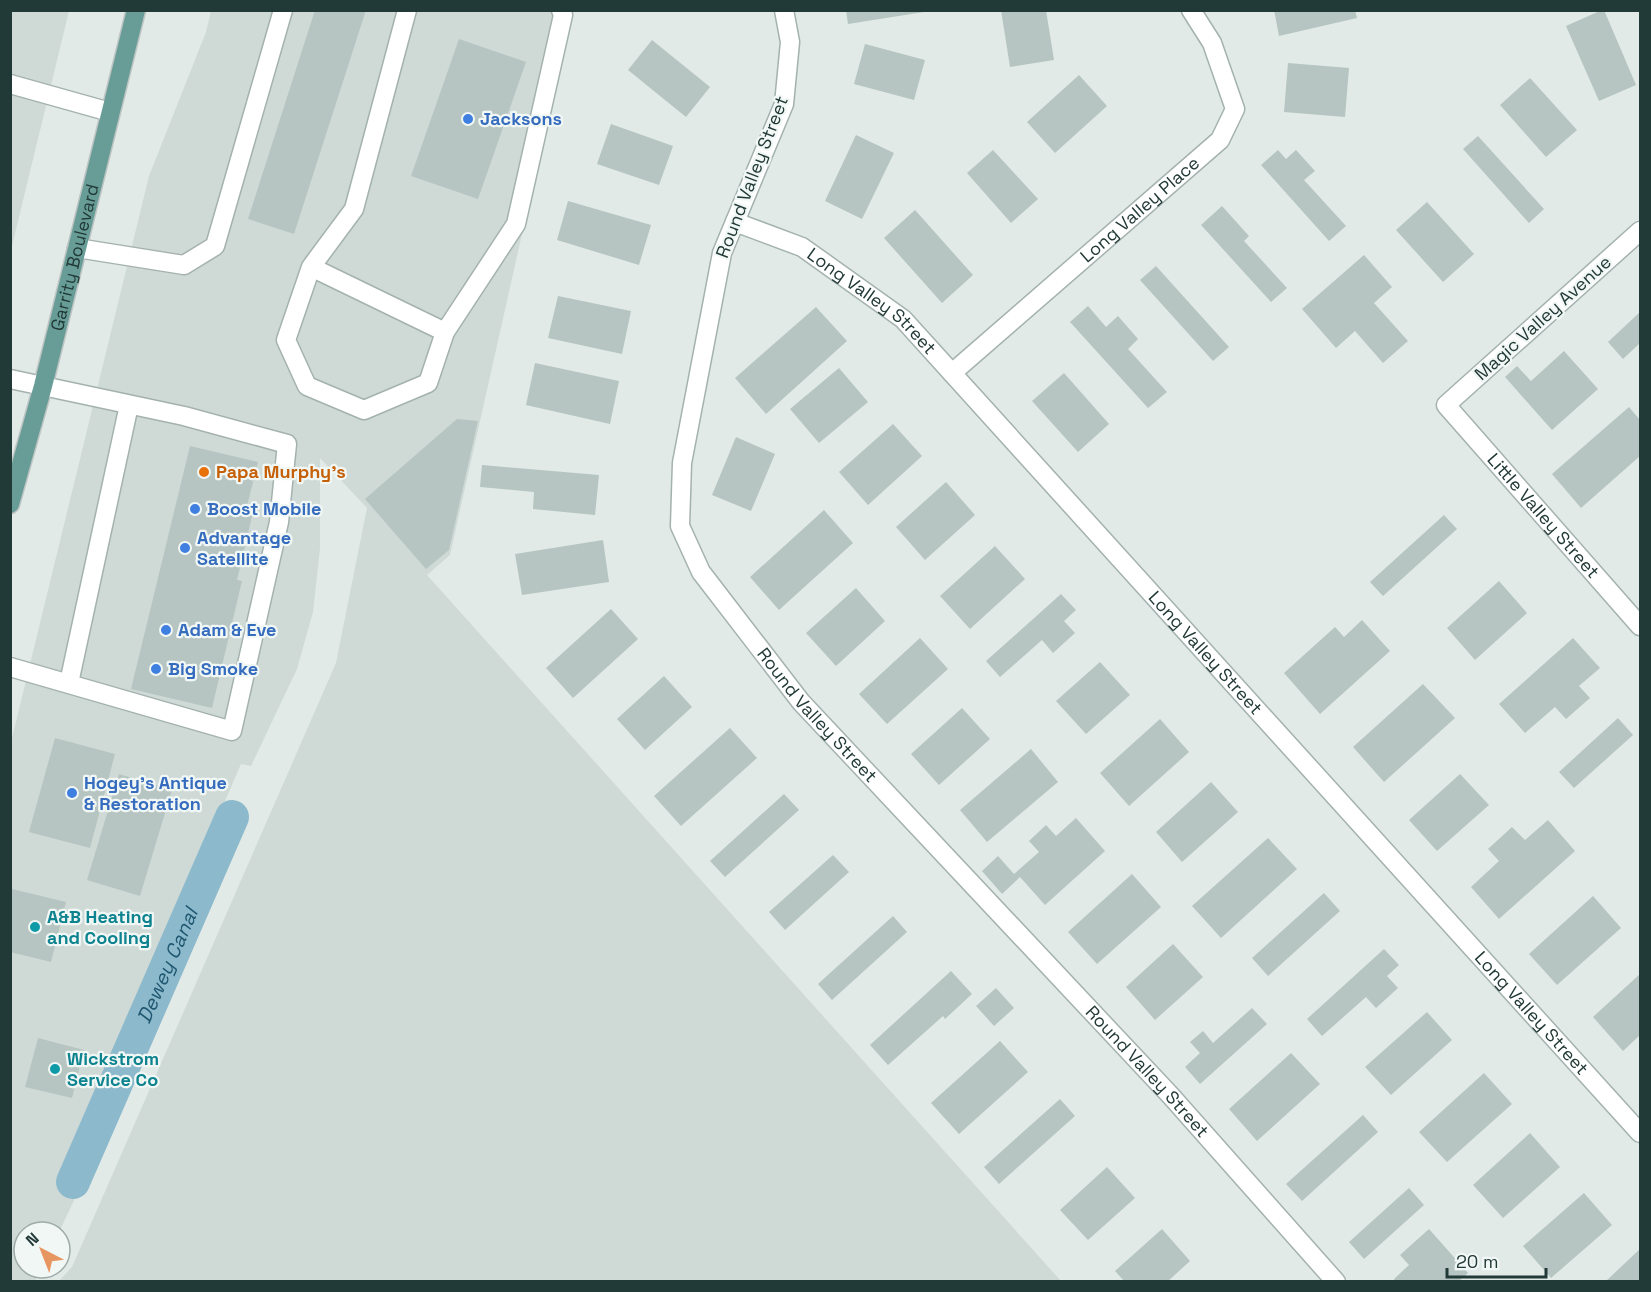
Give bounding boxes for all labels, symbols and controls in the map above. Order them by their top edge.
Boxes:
street label: Round Valley Street [710,93,793,261]
place label: Jacksons [480,107,562,130]
marker: Jacksons [461,112,475,126]
street label: Long Valley Place [1075,151,1204,267]
street label: Garrity Boulevard [45,181,104,333]
street label: Long Valley Street [803,242,941,359]
street label: Magic Valley Avenue [1470,250,1616,385]
street label: Little Valley Street [1483,448,1605,583]
place label: Papa Murphy's [216,460,346,483]
marker: Papa Murphy's [197,465,211,479]
place label: Boost Mobile [207,497,321,520]
marker: Boost Mobile [188,502,202,516]
place label: Advantage Satellite [197,526,291,570]
marker: Advantage Satellite [178,541,192,555]
street label: Long Valley Street [1144,586,1268,719]
place label: Adam & Eve [178,618,276,641]
marker: Adam & Eve [159,623,173,637]
street label: Round Valley Street [752,643,882,787]
place label: Big Smoke [168,657,258,680]
marker: Big Smoke [149,662,163,676]
place label: Hogey's Antique & Restoration [84,771,227,815]
marker: Hogey's Antique & Restoration [65,786,79,800]
water label: Dewey Canal [131,902,205,1027]
place label: A&B Heating and Cooling [47,905,153,949]
marker: A&B Heating and Cooling [28,920,42,934]
street label: Long Valley Street [1470,946,1594,1079]
street label: Round Valley Street [1081,1000,1214,1142]
place label: Wickstrom Service Co [67,1047,159,1091]
marker: Wickstrom Service Co [48,1062,62,1076]
north arrow [12,1220,72,1280]
text: N [21,1228,43,1251]
scale bar [1447,1241,1546,1279]
text: 20 m [1456,1250,1499,1273]

